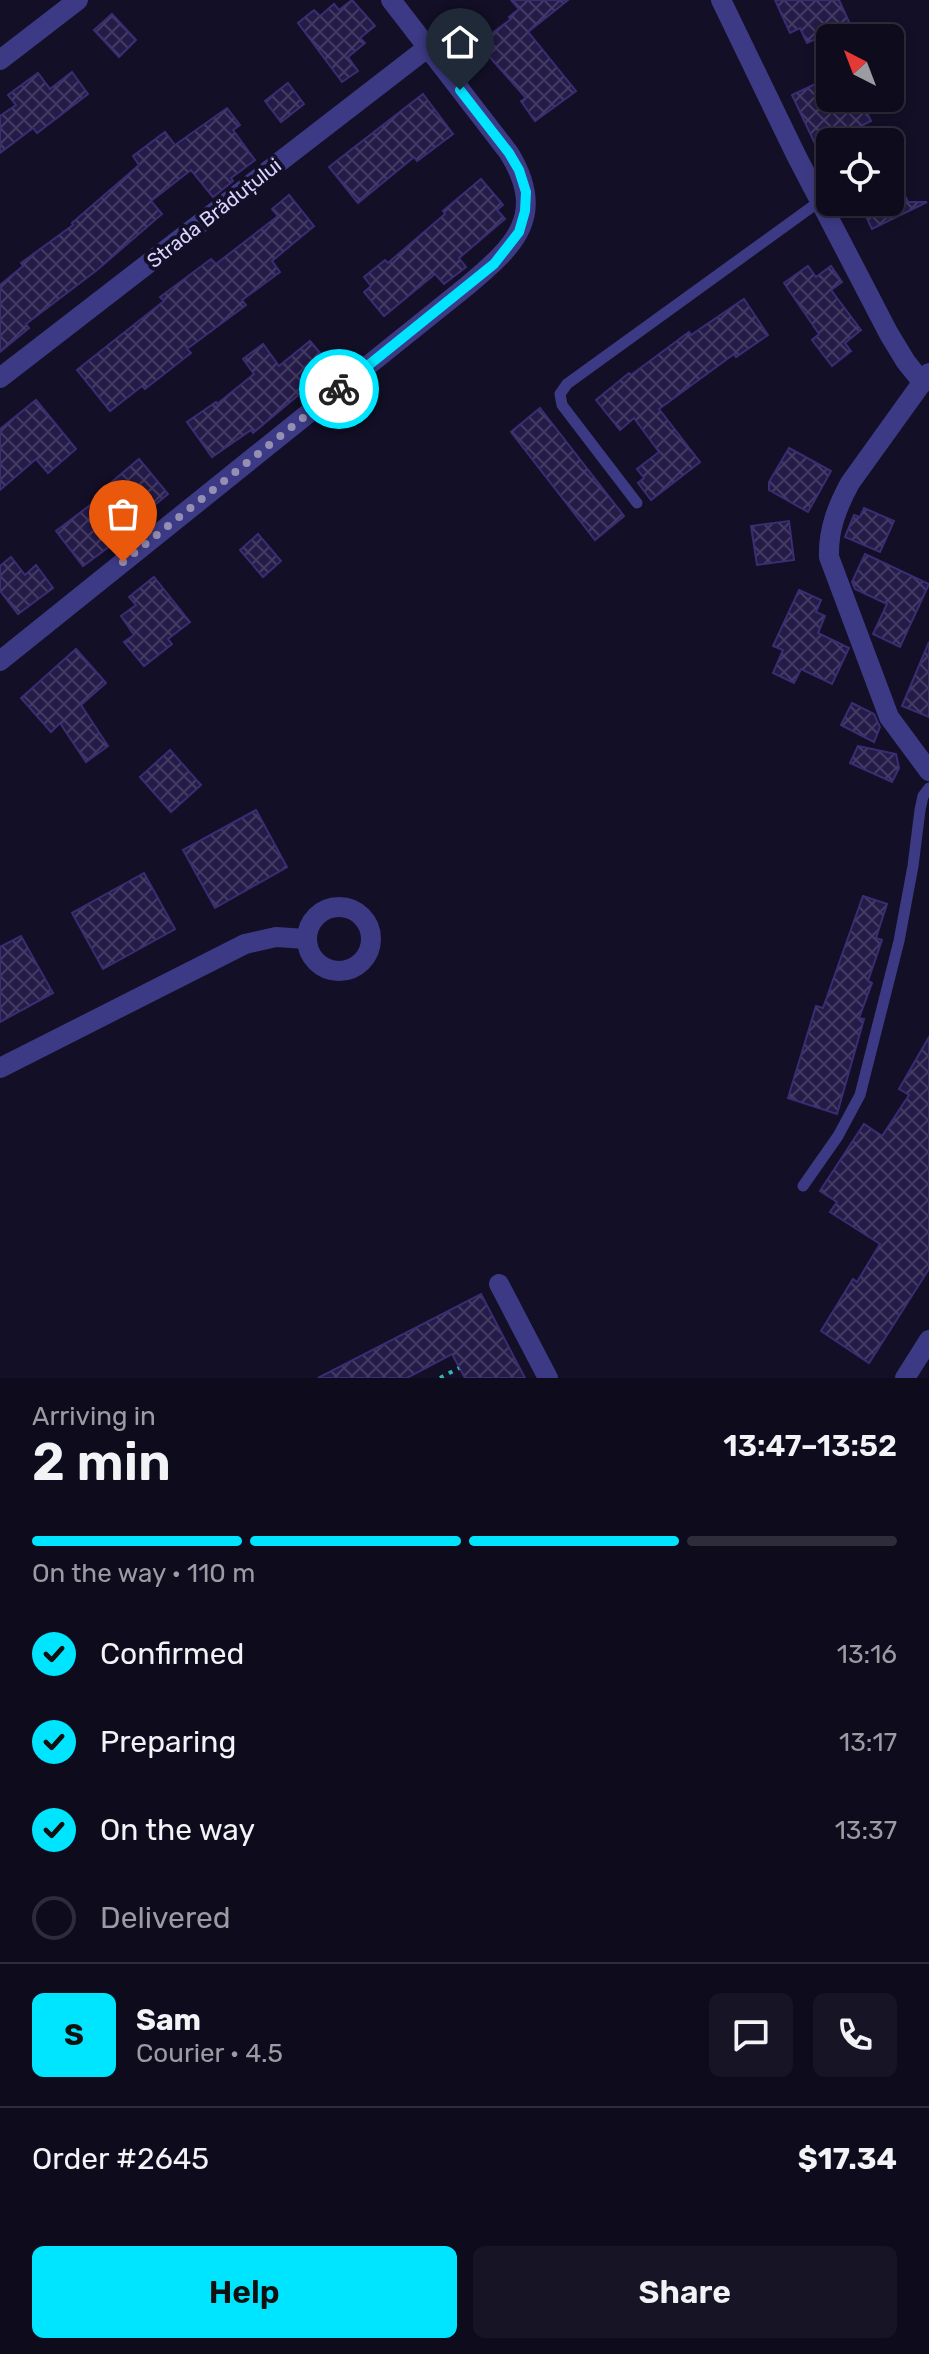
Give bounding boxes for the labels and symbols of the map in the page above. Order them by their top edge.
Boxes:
pin [426,8,494,90]
north arrow [816,24,904,112]
street label: Strada Brăduțului [142,153,286,273]
courier [299,349,379,429]
pin [89,480,157,562]

